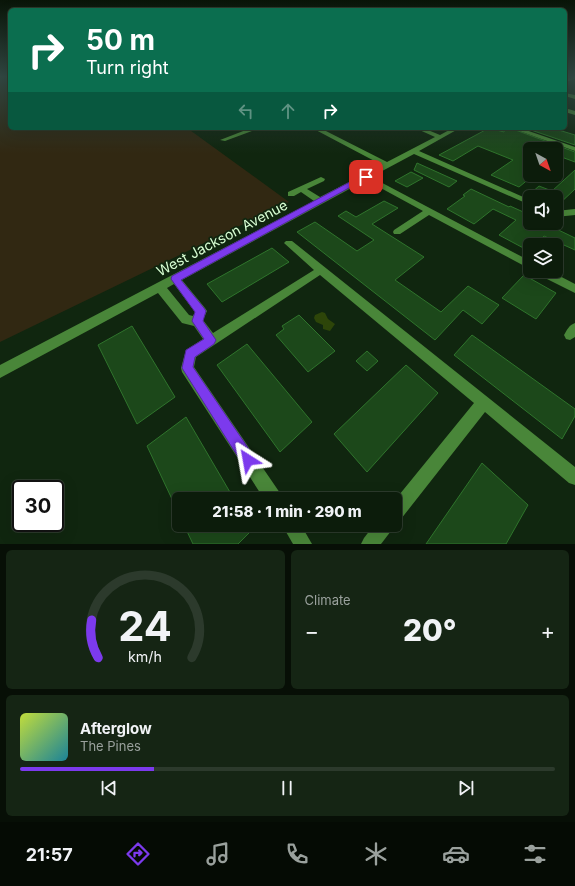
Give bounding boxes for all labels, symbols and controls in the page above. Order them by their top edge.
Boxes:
text: 50 m [86,23,155,57]
icon: right [20,24,72,76]
text: Turn right [86,57,169,78]
icon: left [235,100,257,122]
icon: ahead [277,100,299,122]
icon: right [319,100,341,122]
north arrow [523,142,563,182]
map controls [523,142,563,278]
pin [349,160,383,194]
icon: arrive [355,166,377,188]
button: sound [523,190,563,230]
street label: West Jackson Avenue [153,196,290,279]
button: layers [523,238,563,278]
position arrow [227,439,269,481]
speed limit sign: 30 [12,480,64,532]
text: 21:58 · 1 min · 290 m [212,502,362,521]
text: Climate [305,592,351,608]
text: 24 [118,600,172,650]
text: 20° [403,612,457,648]
text: − [305,618,319,644]
text: + [540,618,555,644]
text: km/h [128,647,162,664]
text: Afterglow [80,719,152,738]
text: The Pines [80,738,141,754]
icon: previous [98,777,120,799]
icon: pause [276,777,298,799]
icon: next [455,777,477,799]
icon: directions [124,840,152,868]
icon: music [204,840,232,868]
icon: phone [283,840,311,868]
icon: climate [362,840,390,868]
icon: car [442,840,470,868]
icon: filters [521,840,549,868]
text: 21:57 [26,844,73,865]

